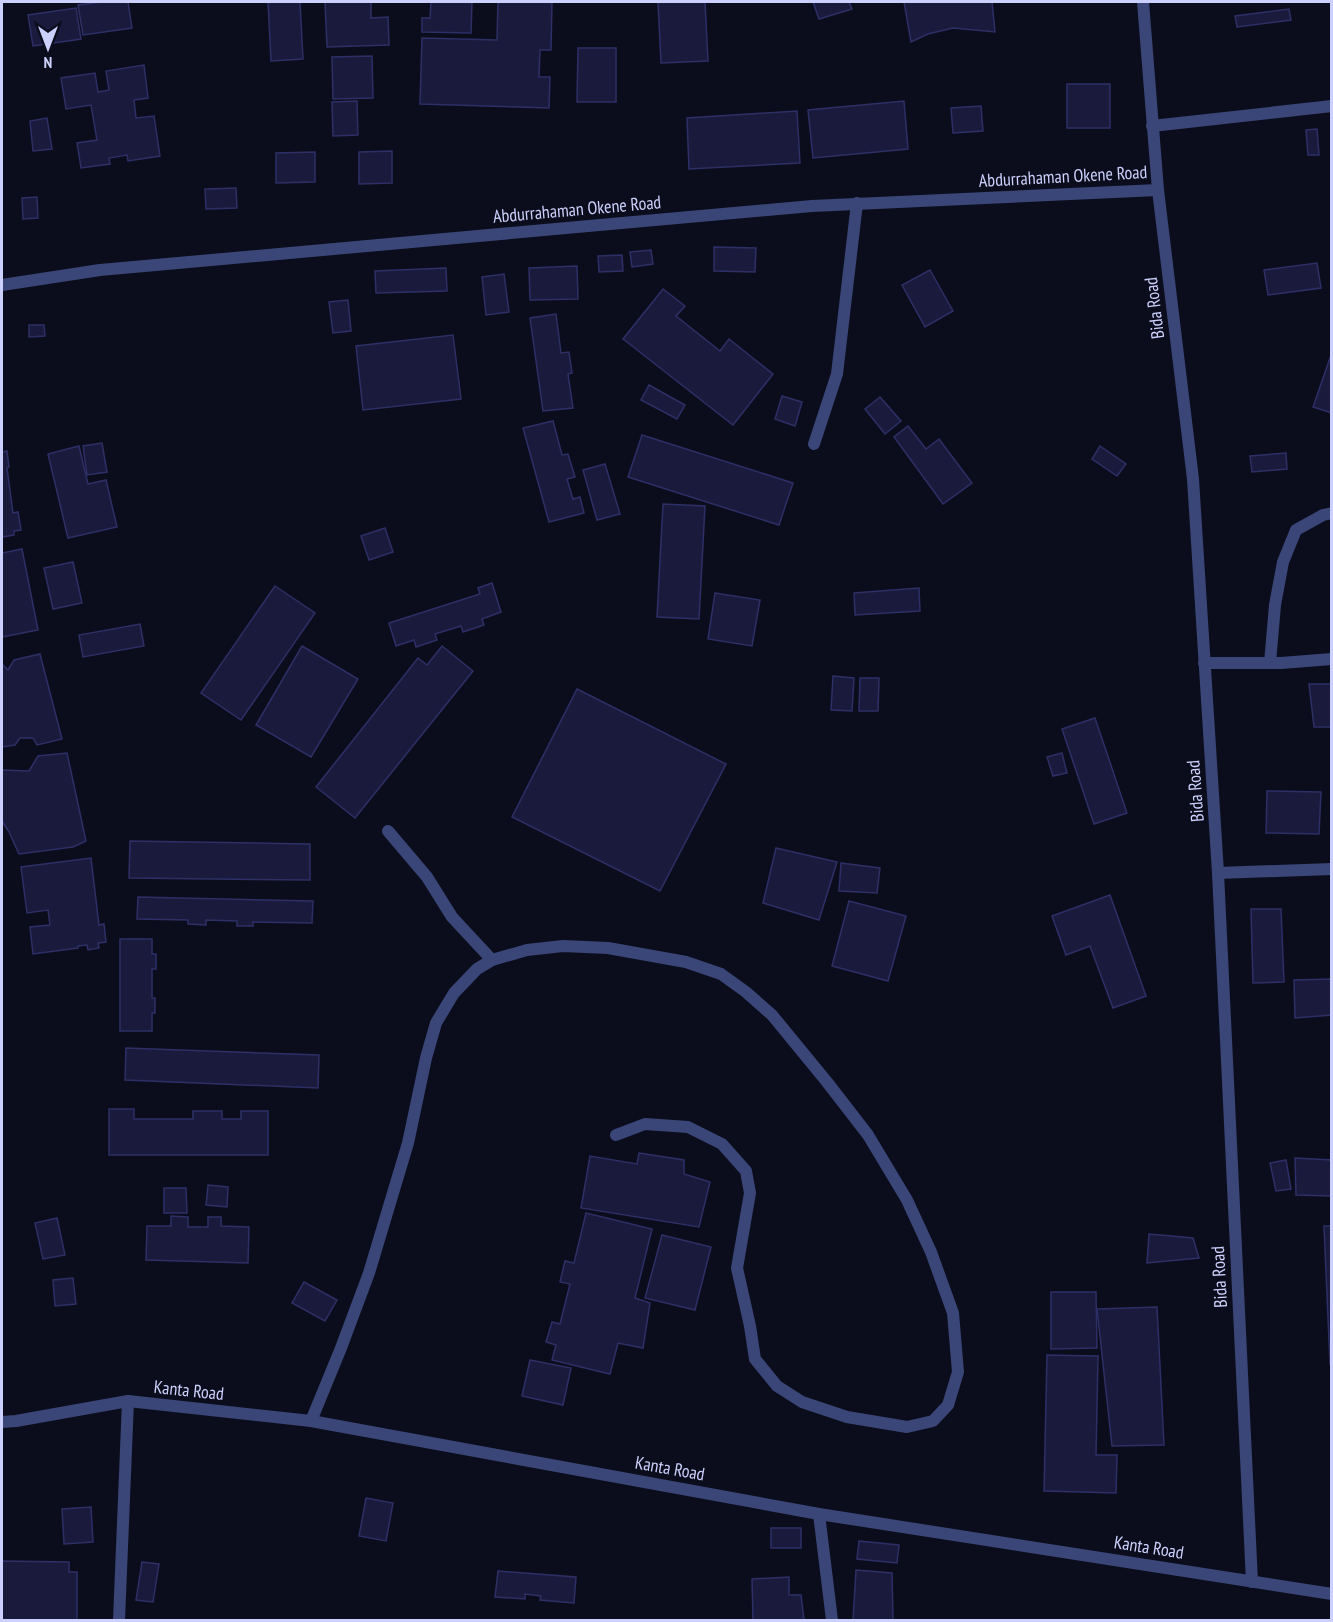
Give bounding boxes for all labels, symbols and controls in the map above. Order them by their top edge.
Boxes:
north arrow [18,18,78,78]
text: N [44,53,52,73]
street label: Abdurrahaman Okene Road [978,160,1148,192]
street label: Abdurrahaman Okene Road [492,190,662,228]
street label: Bida Road [1139,276,1169,340]
street label: Bida Road [1181,759,1209,823]
street label: Bida Road [1206,1245,1232,1309]
street label: Kanta Road [153,1375,225,1405]
street label: Kanta Road [633,1451,707,1485]
street label: Kanta Road [1112,1530,1186,1564]

